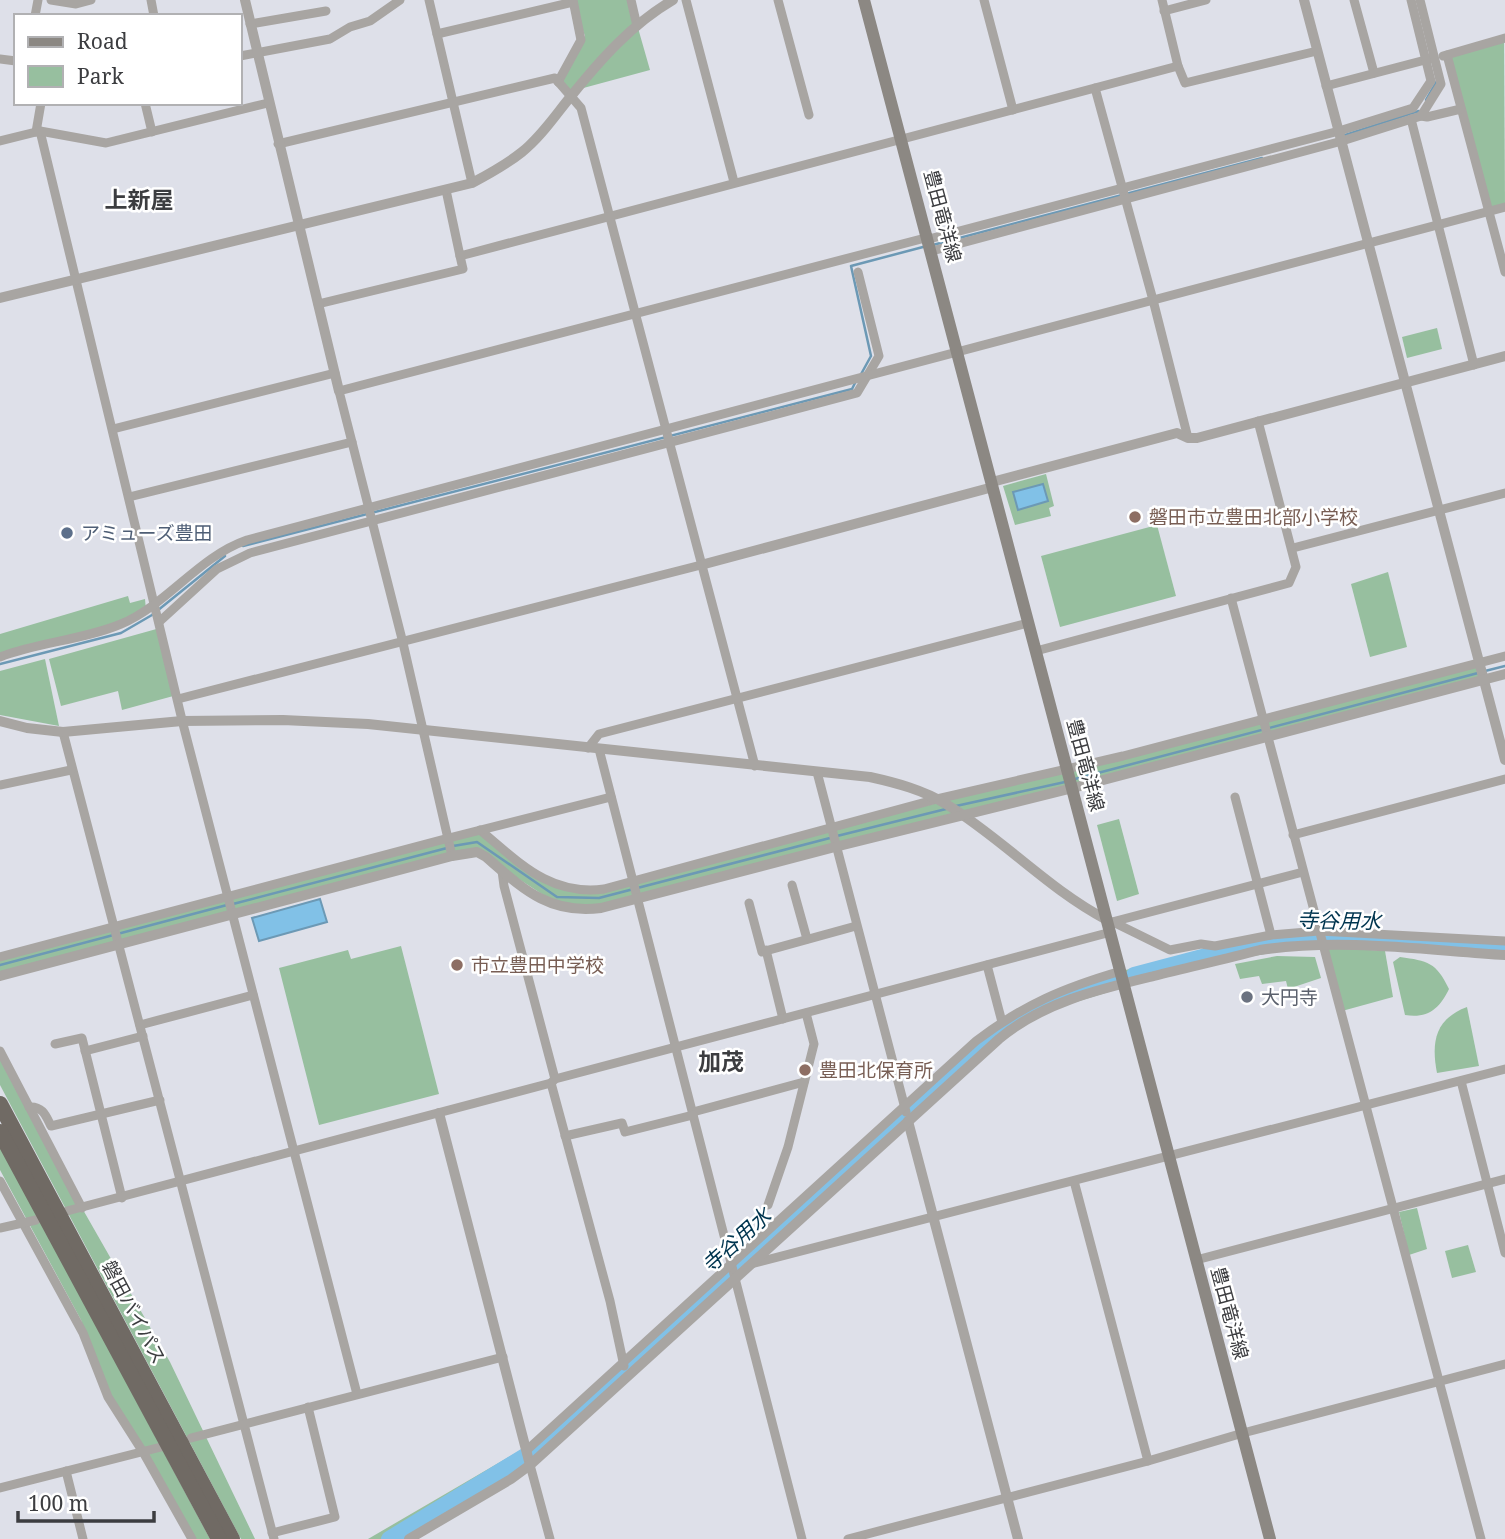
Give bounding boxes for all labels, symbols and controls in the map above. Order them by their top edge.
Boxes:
legend [14,14,242,105]
text: Road [77,27,128,55]
text: Park [77,62,124,90]
street label: 豊田竜洋線 [918,167,968,265]
district label: 上新屋 [105,183,174,215]
place label: 磐田市立豊田北部小学校 [1149,504,1358,530]
marker: 磐田市立豊田北部小学校 [1127,509,1143,525]
place label: アミューズ豊田 [81,520,213,546]
marker: アミューズ豊田 [59,525,75,541]
street label: 豊田竜洋線 [1061,716,1111,814]
water label: 寺谷用水 [1297,905,1383,935]
place label: 市立豊田中学校 [471,952,604,978]
marker: 市立豊田中学校 [449,957,465,973]
place label: 大円寺 [1261,984,1318,1010]
marker: 大円寺 [1239,989,1255,1005]
district label: 加茂 [698,1045,744,1077]
place label: 豊田北保育所 [819,1057,933,1083]
marker: 豊田北保育所 [797,1062,813,1078]
water label: 寺谷用水 [695,1200,778,1279]
street label: 磐田バイパス [96,1256,172,1368]
street label: 豊田竜洋線 [1205,1264,1255,1362]
scale bar [18,1480,154,1524]
text: 100 m [28,1489,89,1517]

